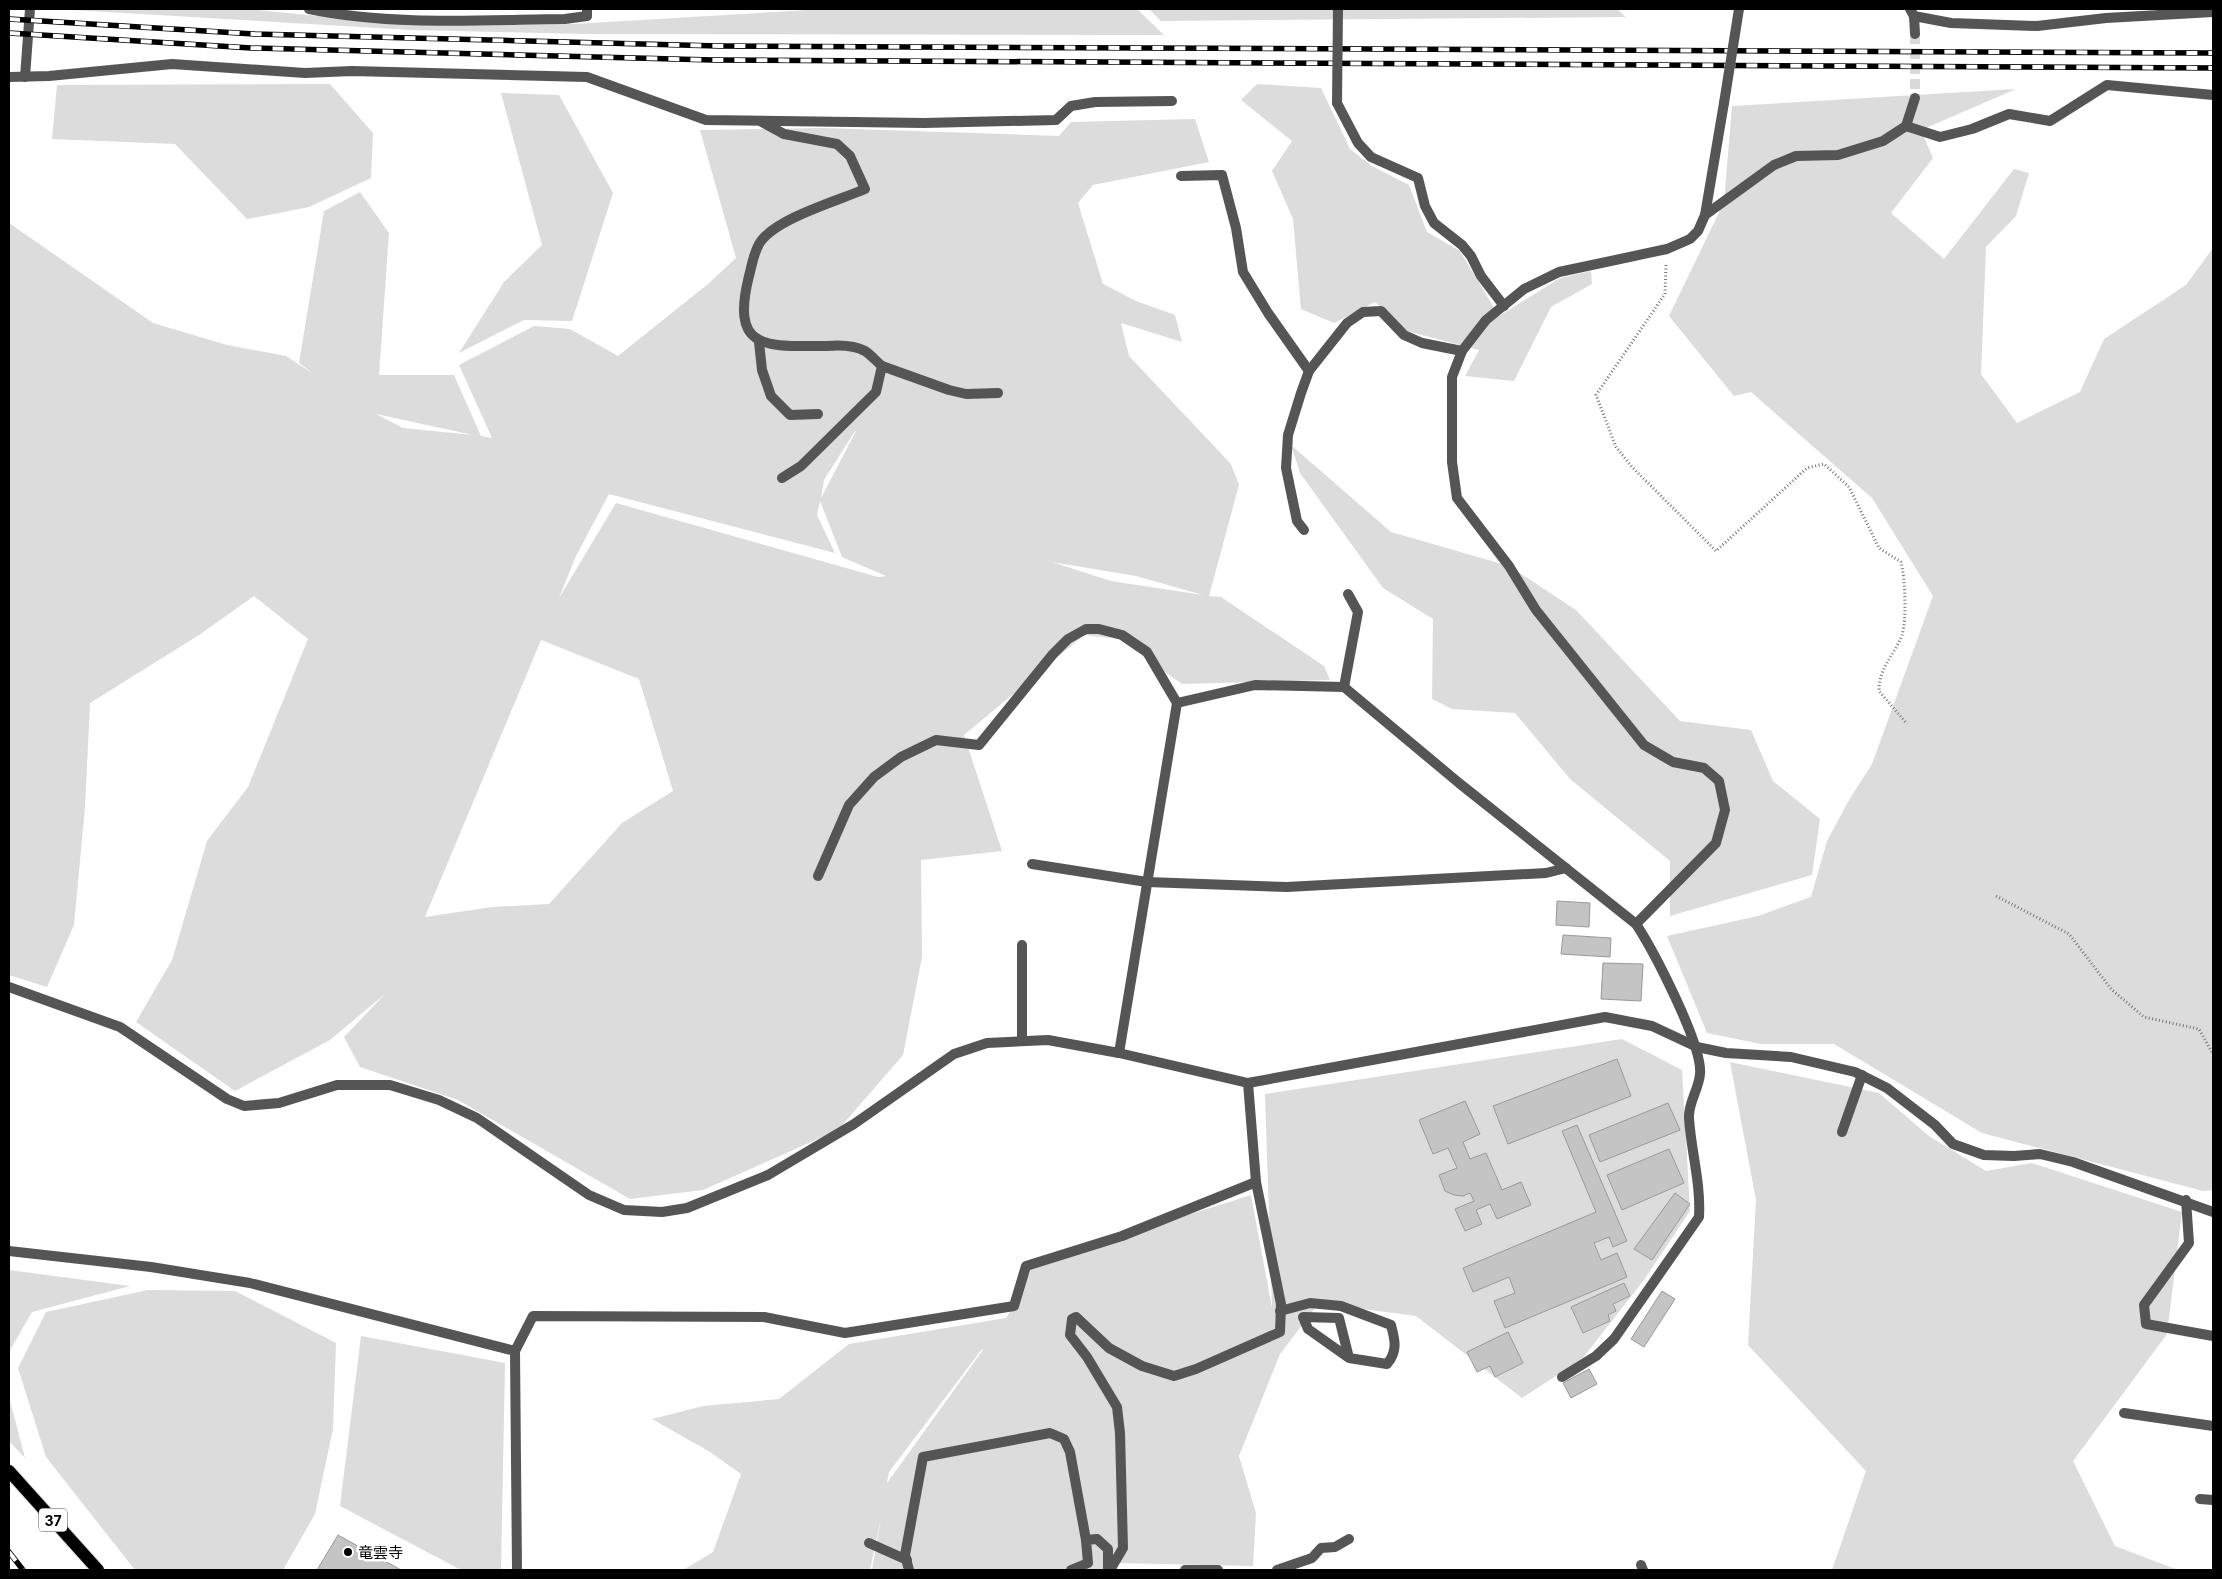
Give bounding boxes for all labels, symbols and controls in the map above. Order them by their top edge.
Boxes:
road number: 37 [39,1508,67,1532]
place label: 竜雲寺 [358,1543,403,1562]
marker: 竜雲寺 [342,1546,354,1558]

